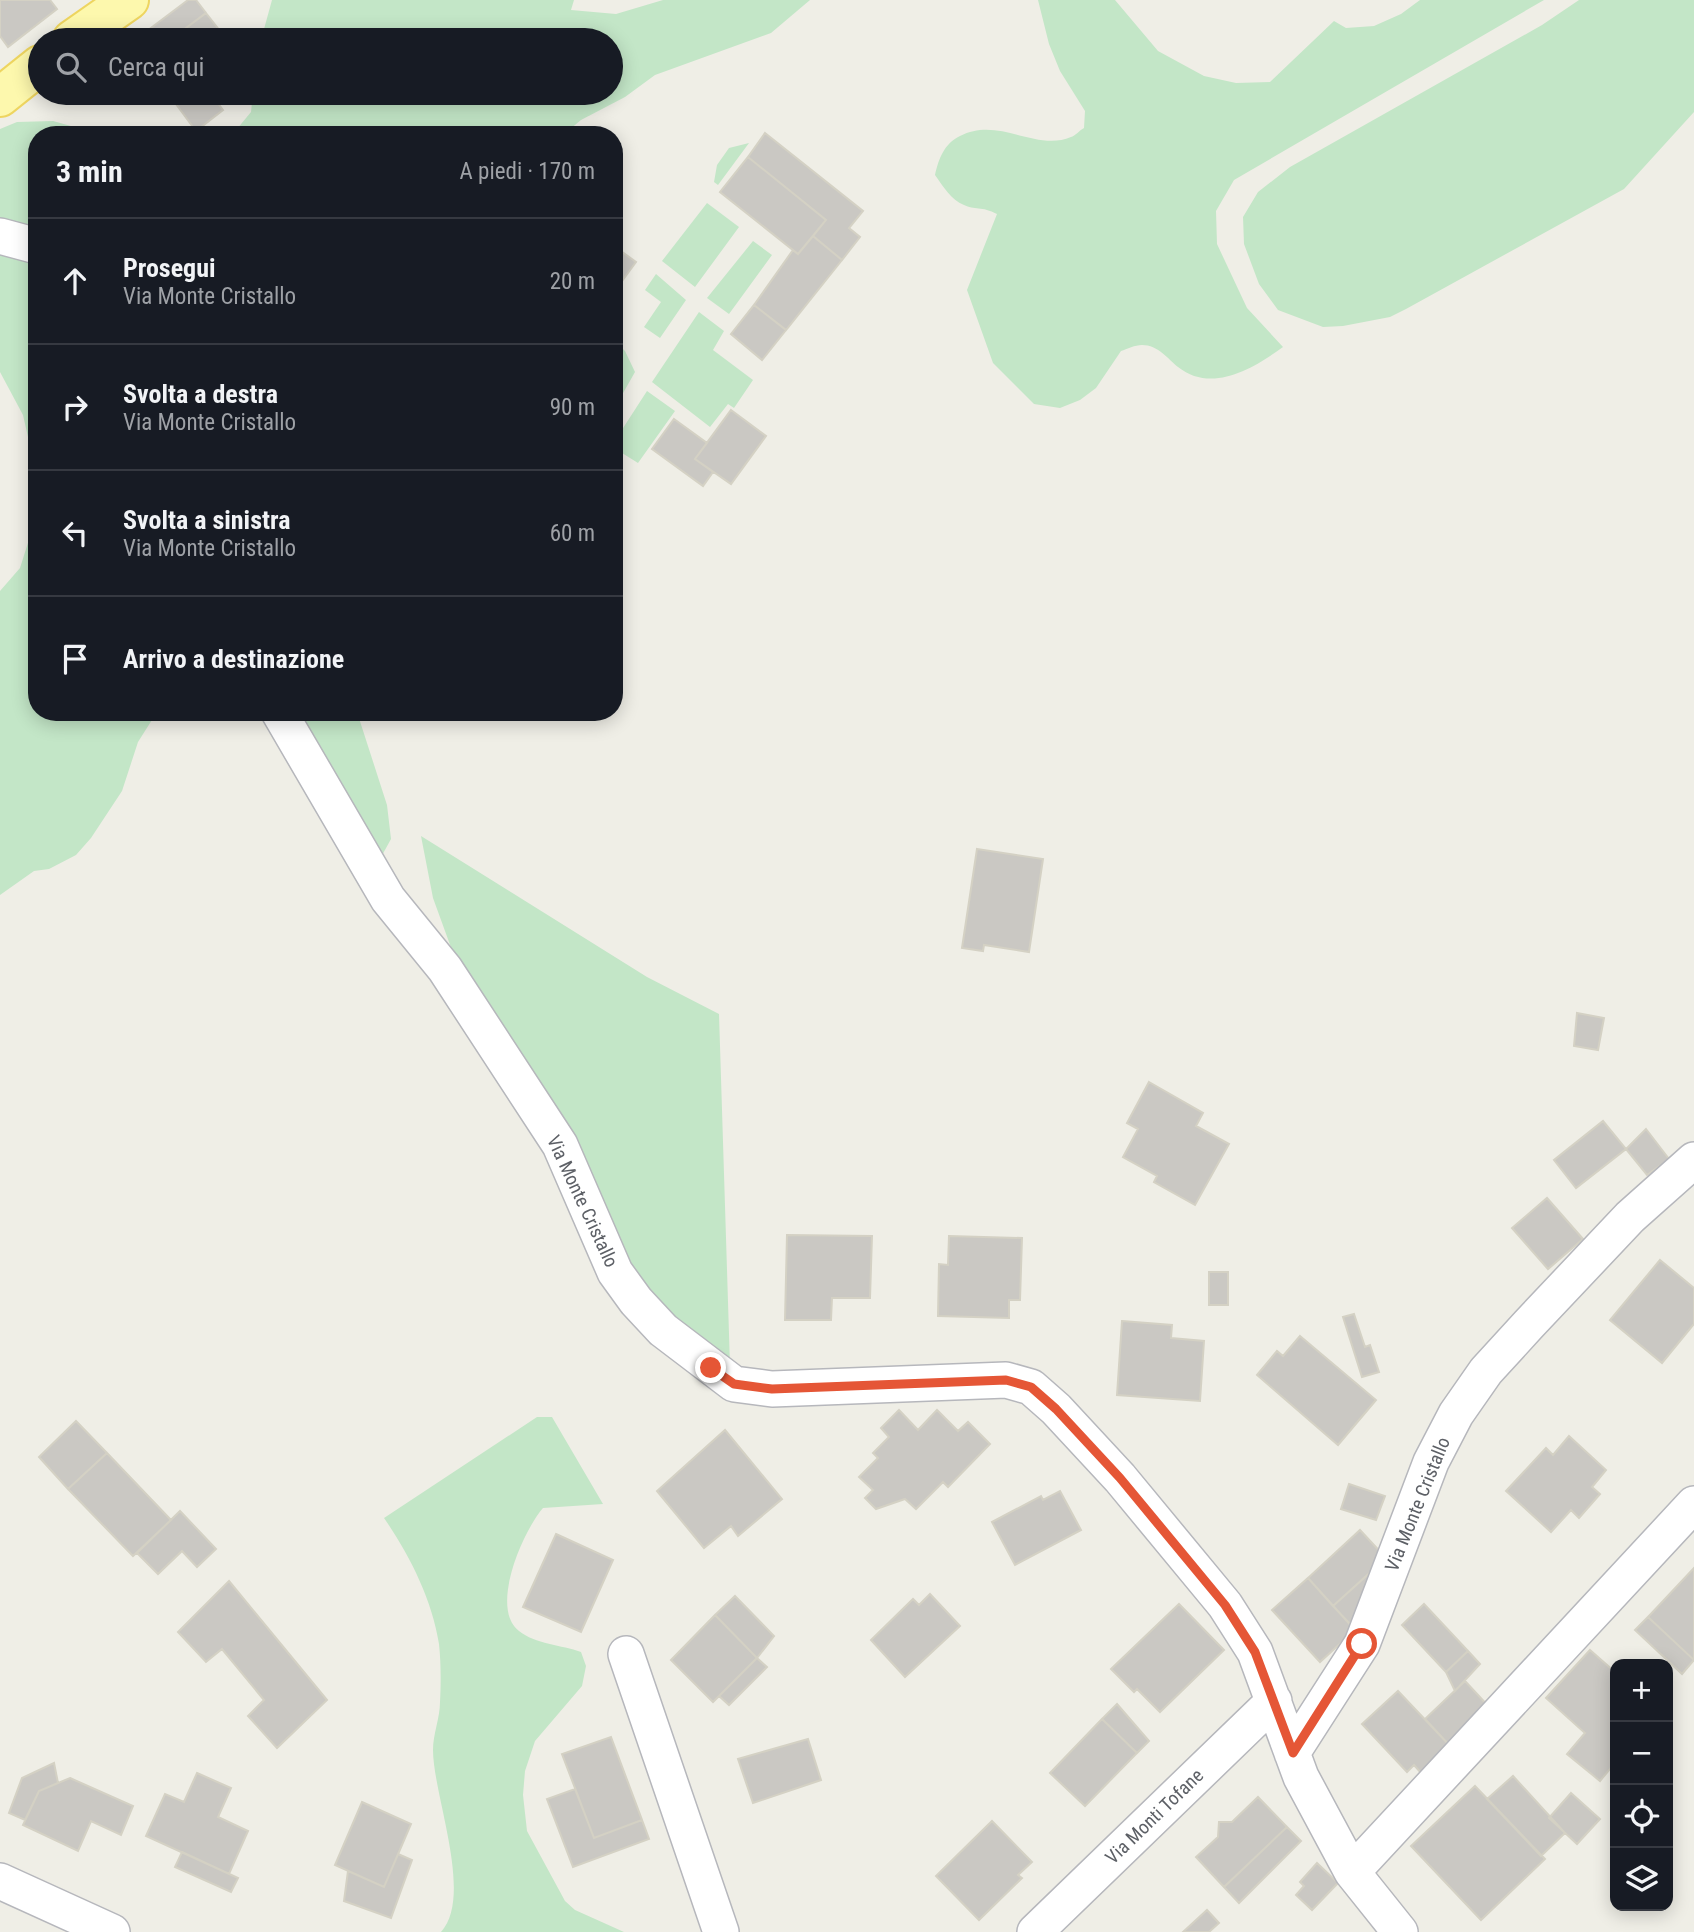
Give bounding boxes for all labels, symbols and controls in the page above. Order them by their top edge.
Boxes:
search box [28,28,623,105]
icon: search [52,48,90,86]
text: Cerca qui [108,52,205,82]
text: 3 min [56,154,123,189]
text: A piedi · 170 m [460,158,595,185]
text: Prosegui [123,253,216,283]
icon: ahead [56,262,94,300]
text: 20 m [550,268,595,295]
text: Via Monte Cristallo [123,283,296,310]
text: Svolta a destra [123,379,278,409]
icon: right [56,388,94,426]
text: 90 m [550,394,595,421]
text: Via Monte Cristallo [123,409,296,436]
text: Svolta a sinistra [123,505,290,535]
icon: left [56,514,94,552]
text: 60 m [550,520,595,547]
text: Via Monte Cristallo [123,535,296,562]
icon: arrive [56,640,94,678]
text: Arrivo a destinazione [123,644,344,674]
street label: Via Monte Cristallo [542,1132,623,1271]
route end [695,1352,726,1383]
street label: Via Monte Cristallo [1380,1434,1455,1575]
route start [1346,1628,1377,1659]
map controls [1610,1659,1673,1911]
button: + [1610,1659,1673,1722]
button: − [1610,1722,1673,1785]
street label: Via Monti Tofane [1101,1764,1208,1869]
button: locate [1610,1785,1673,1848]
button: layers [1610,1848,1673,1911]

